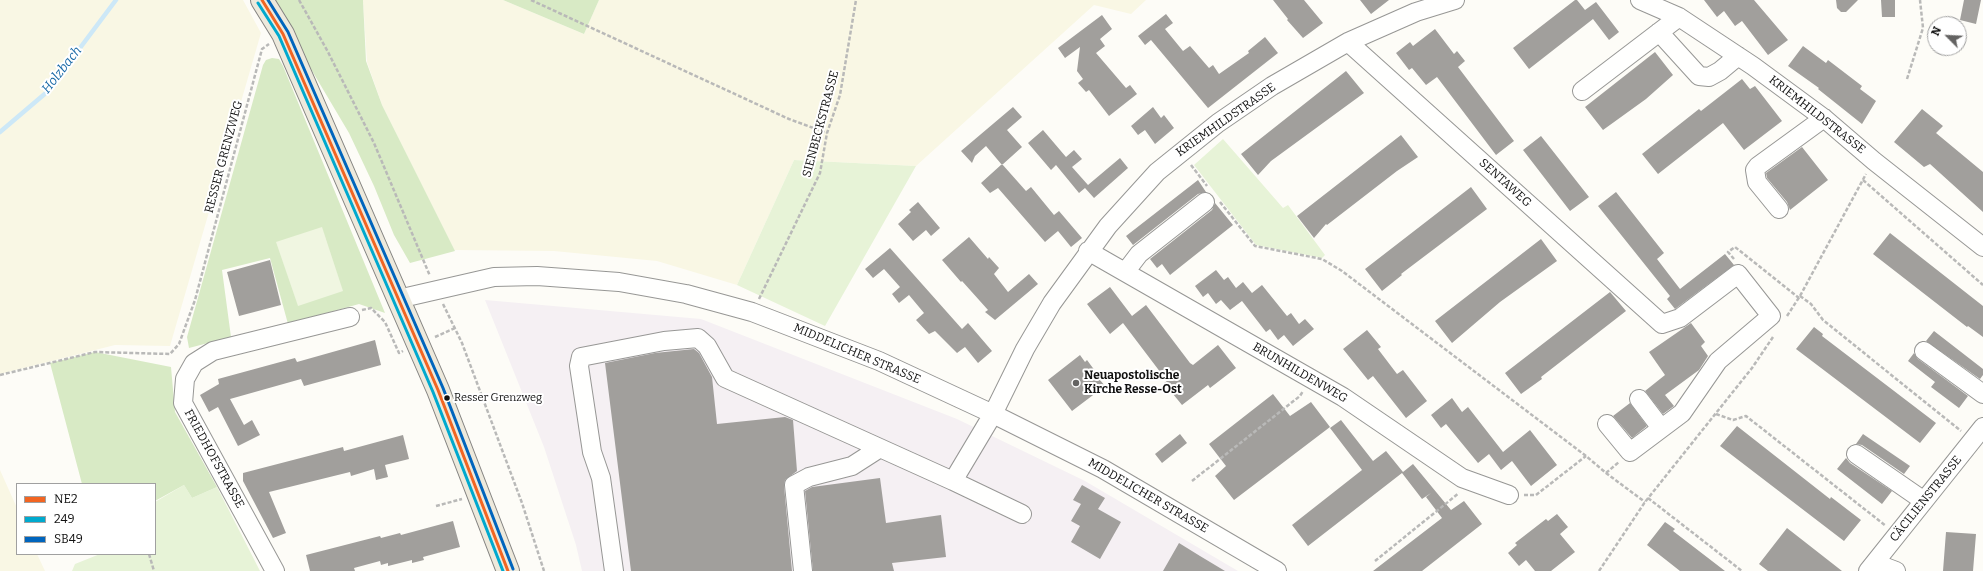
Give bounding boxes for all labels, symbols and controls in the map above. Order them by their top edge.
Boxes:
north arrow [1927,16,1967,56]
text: N [1929,25,1944,38]
water label: Holzbach [39,43,85,97]
street label: SIENBECKSTRASSE [800,69,842,179]
street label: KRIEMHILDSTRASSE [1766,73,1868,157]
street label: KRIEMHILDSTRASSE [1173,80,1279,160]
street label: RESSER GRENZWEG [202,99,246,215]
street label: SENTAWEG [1476,156,1534,210]
street label: MIDDELICHER STRASSE [791,321,923,387]
street label: BRUNHILDENWEG [1250,340,1350,406]
place label: Neuapostolische Kirche Resse-Ost [1084,369,1182,397]
marker: Neuapostolische Kirche Resse-Ost [1071,378,1081,388]
place label: Resser Grenzweg [454,391,542,405]
marker: Resser Grenzweg [442,393,452,403]
street label: FRIEDHOFSTRASSE [181,407,247,511]
street label: CÄCILIENSTRASSE [1887,453,1965,545]
street label: MIDDELICHER STRASSE [1085,456,1211,536]
legend [16,483,156,555]
text: NE2 [54,492,77,506]
text: 249 [54,512,75,526]
text: SB49 [54,532,83,546]

